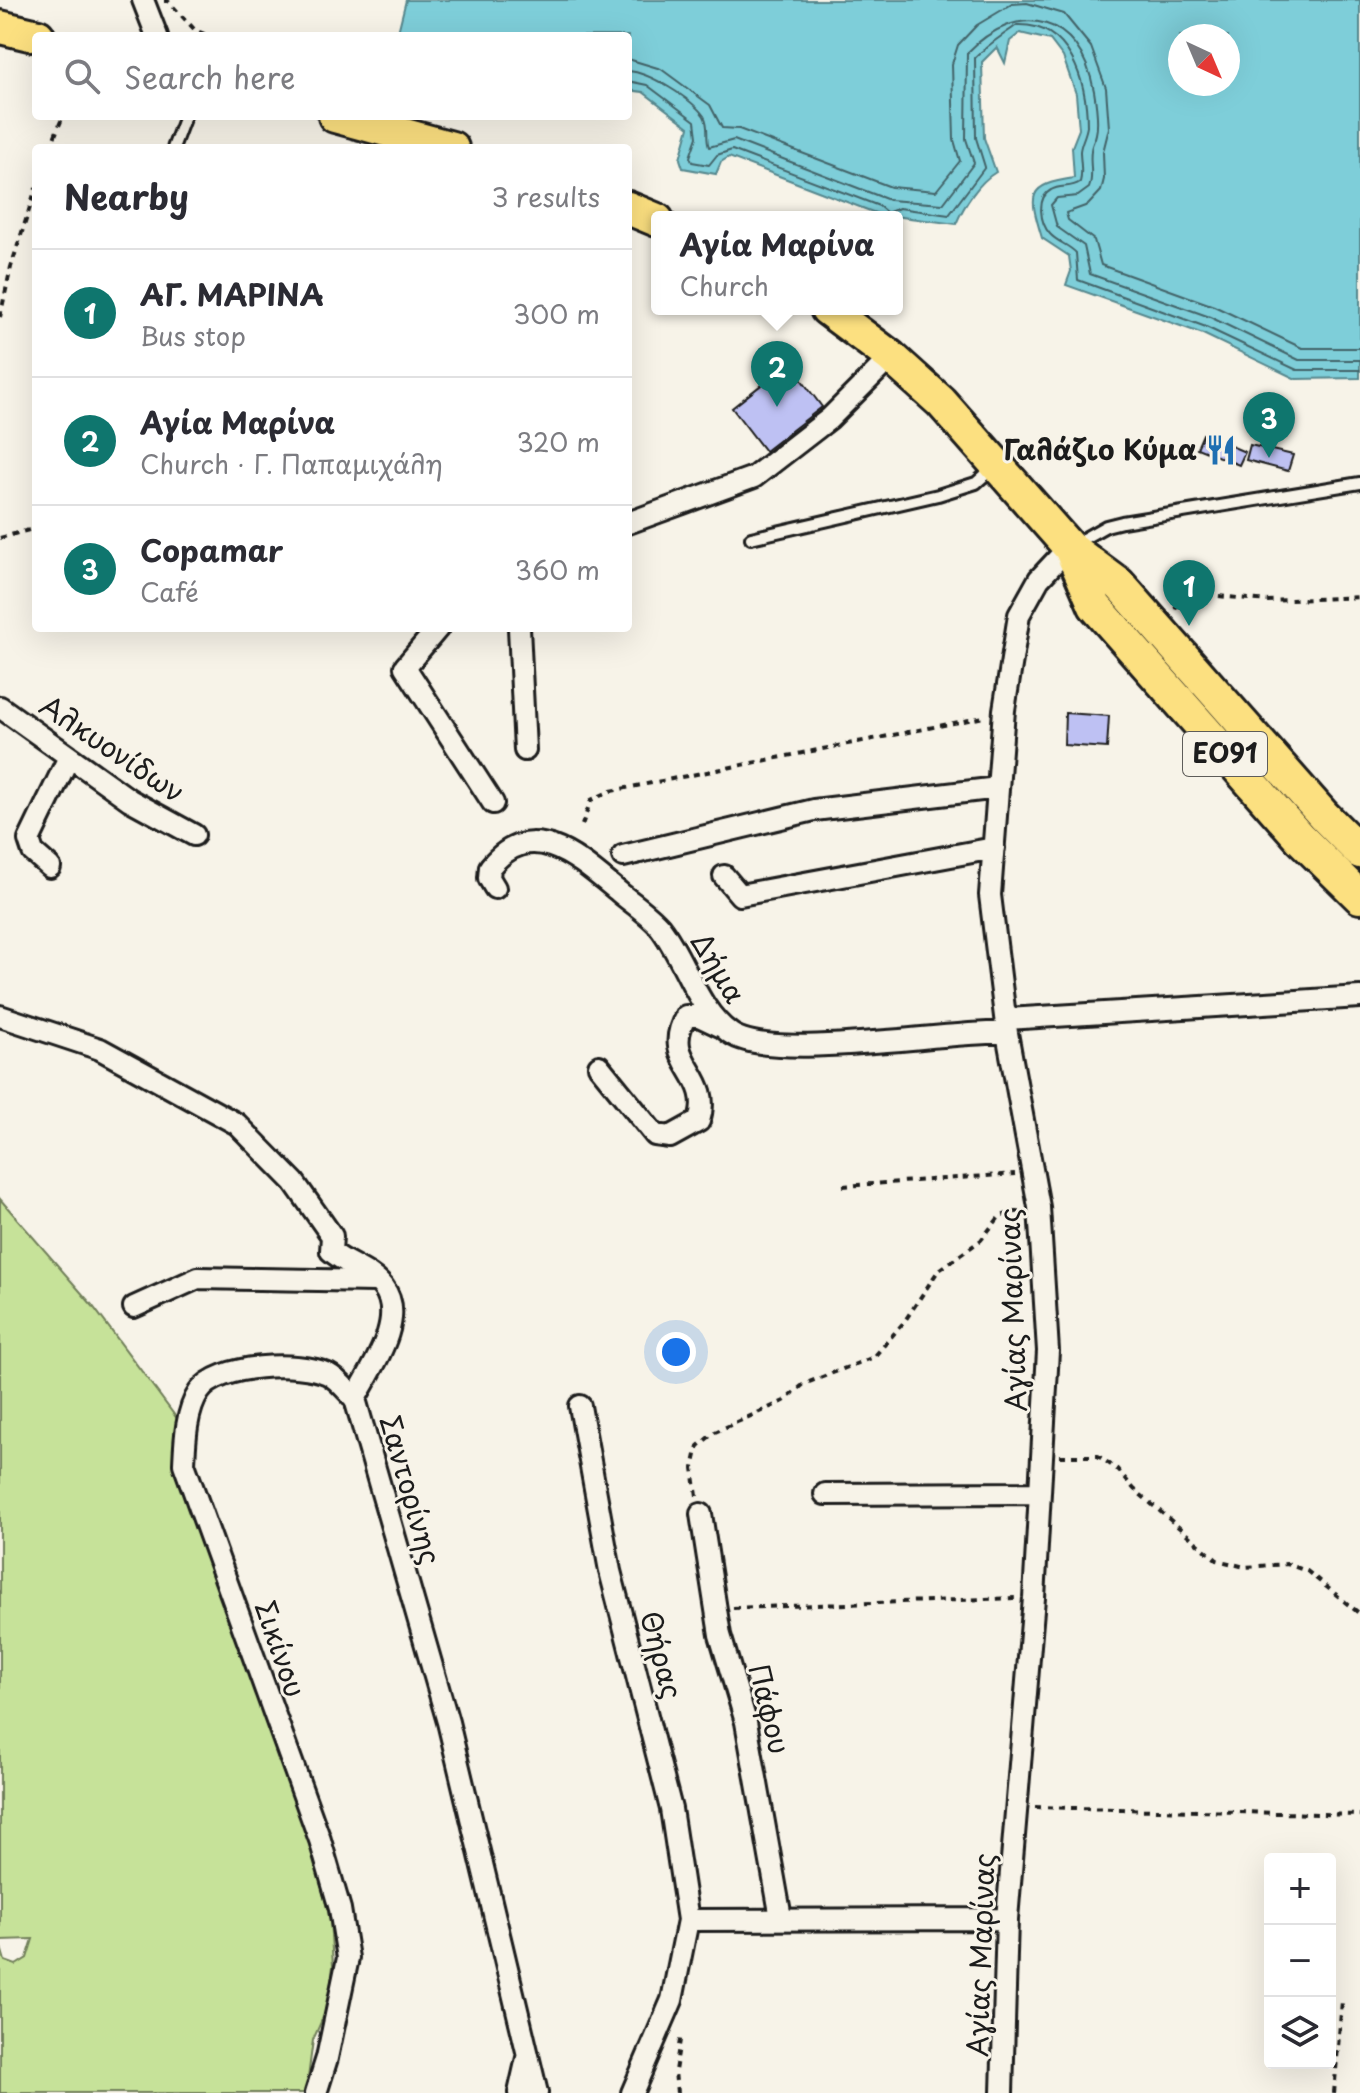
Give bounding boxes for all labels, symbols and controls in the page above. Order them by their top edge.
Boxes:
north arrow [1168,24,1240,96]
search box [32,32,632,120]
icon: search [60,54,104,98]
text: Search here [124,54,296,99]
text: Nearby [64,170,189,222]
text: 3 results [492,177,600,216]
popup [651,211,903,315]
text: Αγία Μαρίνα [679,221,875,266]
text: Church [679,266,769,305]
text: ΑΓ. ΜΑΡΙΝΑ [140,271,324,316]
text: 1 [84,294,96,333]
text: 300 m [513,294,600,333]
text: Bus stop [140,316,246,355]
pin: 2 [751,341,803,407]
pin: 3 [1243,392,1295,458]
text: Αγία Μαρίνα [140,399,335,444]
text: 2 [81,422,99,461]
text: 320 m [516,422,600,461]
place label: Γαλάζιο Κύμα [1003,427,1197,470]
restaurant icon: Γαλάζιο Κύμα [1204,433,1238,467]
text: Church · Γ. Παπαμιχάλη [140,444,443,483]
text: Copamar [140,527,283,572]
text: 3 [81,550,99,589]
text: 360 m [515,550,600,589]
pin: 1 [1163,560,1215,626]
text: Café [140,572,199,611]
street label: Αλκυονίδων [32,683,194,812]
road number: ΕΟ91 [1183,732,1267,776]
street label: Δήμα [681,924,757,1011]
street label: Αγίας Μαρίνας [986,1207,1037,1413]
your location [656,1332,696,1372]
street label: Σαντορίνης [370,1410,453,1569]
street label: Σικίνου [245,1594,318,1703]
street label: Θήρας [630,1606,695,1703]
street label: Πάφου [739,1659,802,1758]
street label: Αγίας Μαρίνας [954,1852,1005,2058]
map controls [1264,1853,1336,2069]
button: + [1264,1853,1336,1925]
button: − [1264,1925,1336,1997]
button: layers [1264,1997,1336,2069]

